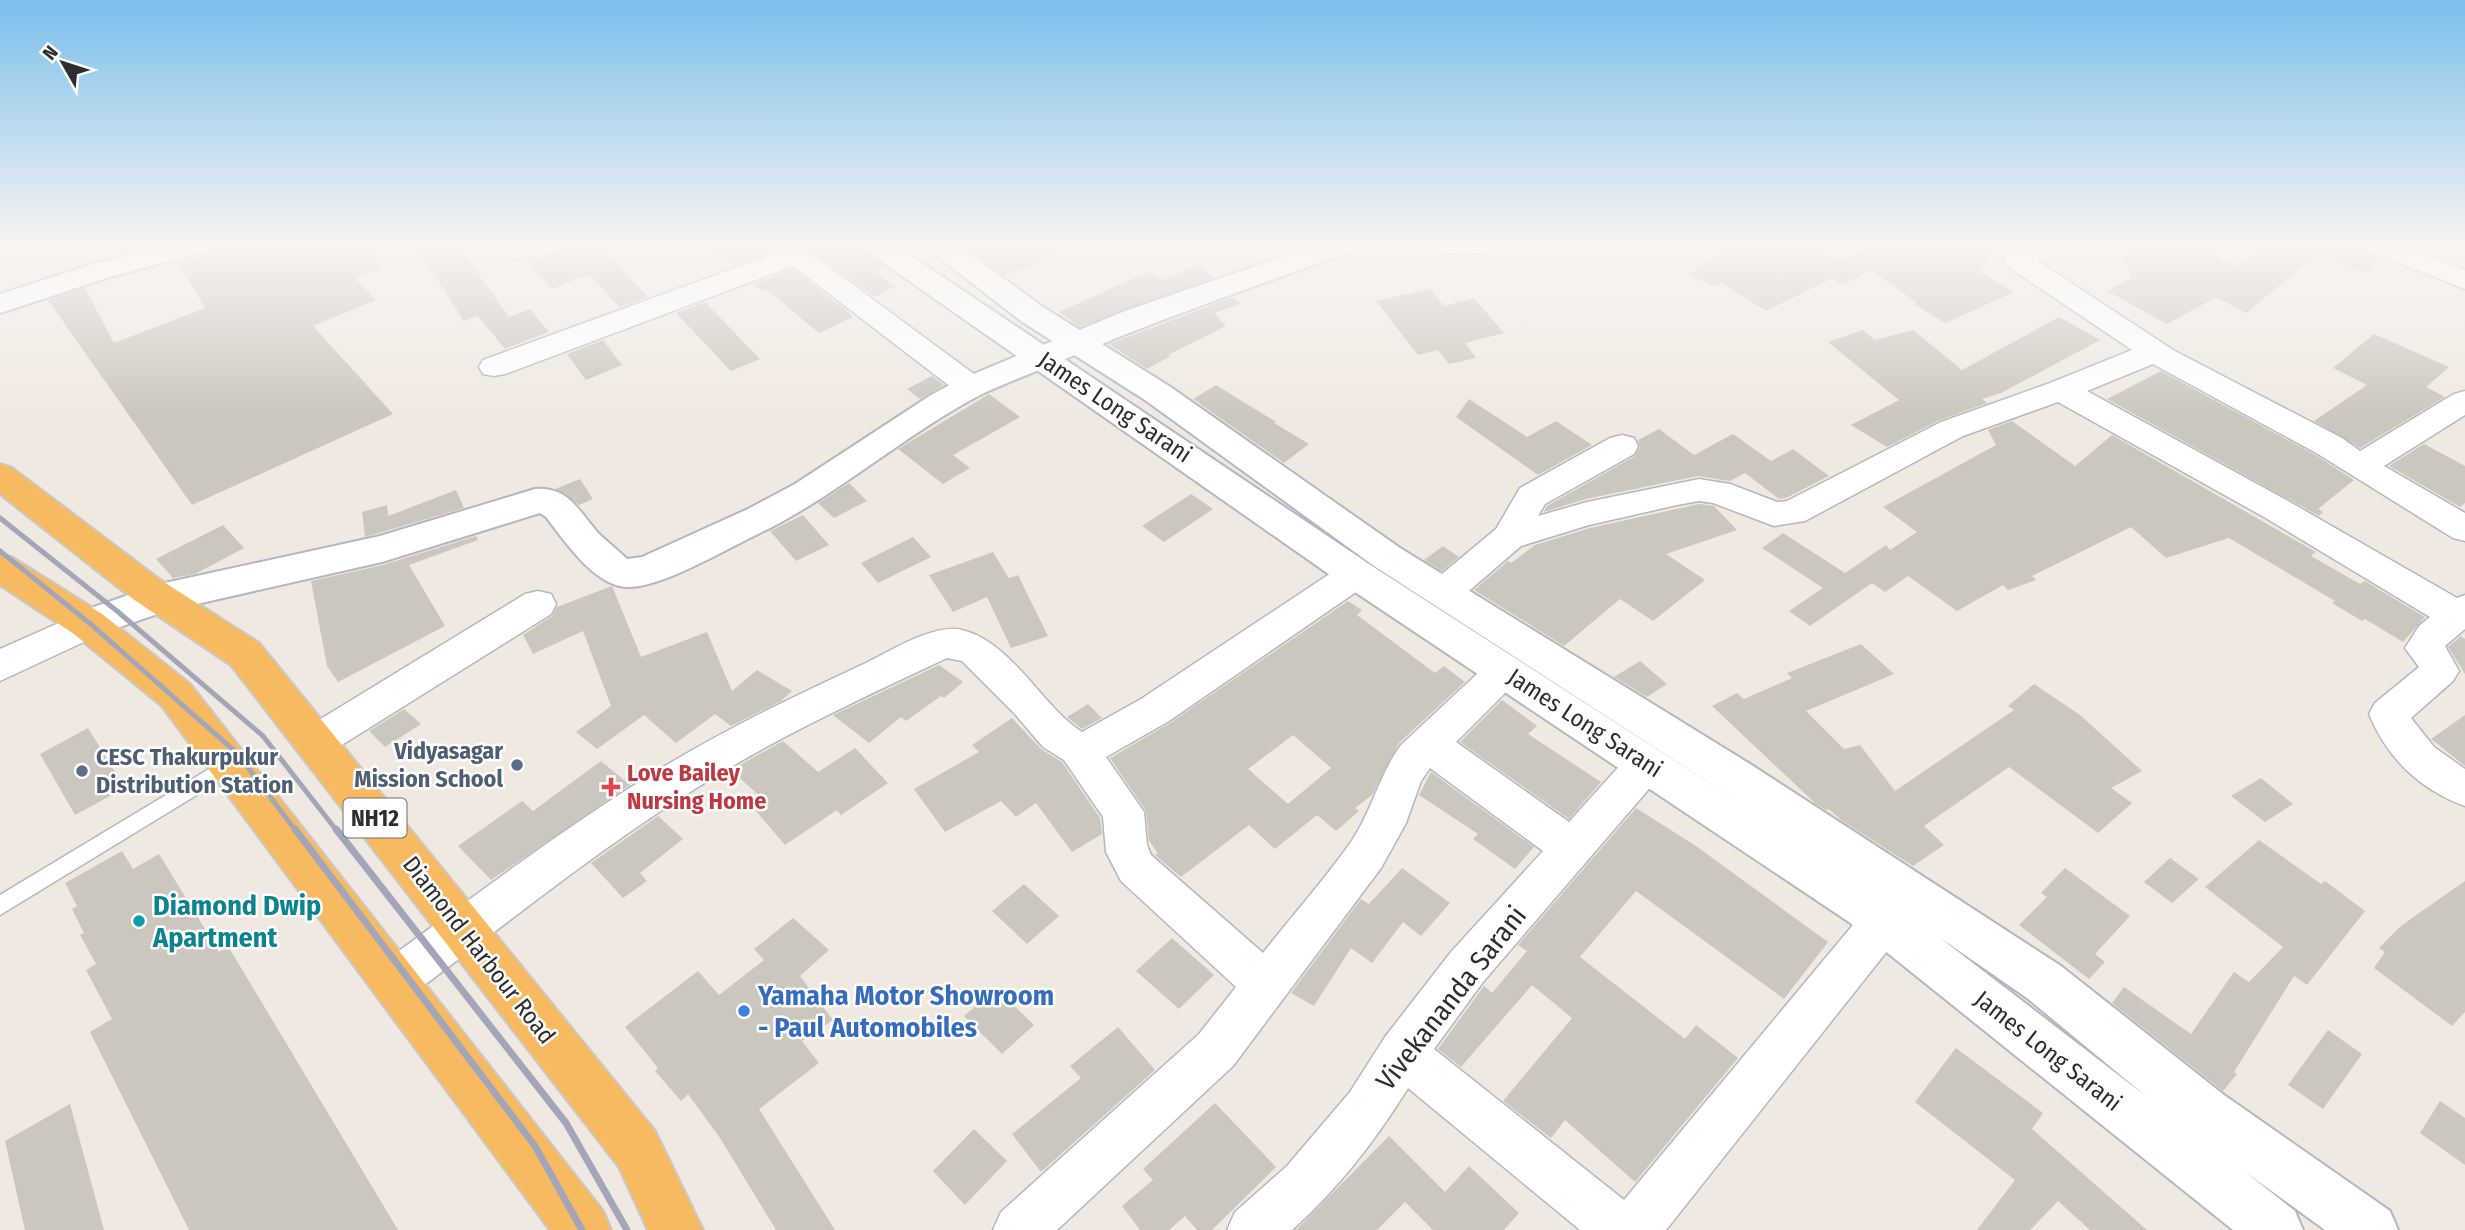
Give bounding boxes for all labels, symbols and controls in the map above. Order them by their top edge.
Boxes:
north arrow [28,28,98,98]
text: N [38,41,63,64]
street label: James Long Sarani [1033,345,1197,469]
street label: James Long Sarani [1502,663,1668,783]
place label: Vidyasagar Mission School [354,737,503,793]
place label: CESC Thakurpukur Distribution Station [96,743,294,799]
marker: Vidyasagar Mission School [509,757,525,773]
place label: Love Bailey Nursing Home [627,759,766,815]
marker: CESC Thakurpukur Distribution Station [74,763,90,779]
marker: Love Bailey Nursing Home [601,777,621,797]
road number: NH12 [344,798,406,838]
street label: Diamond Harbour Road [397,851,561,1049]
place label: Diamond Dwip Apartment [152,889,321,954]
street label: Vivekananda Sarani [1369,899,1533,1097]
marker: Diamond Dwip Apartment [131,913,147,929]
place label: Yamaha Motor Showroom - Paul Automobiles [757,979,1054,1044]
street label: James Long Sarani [1969,985,2127,1117]
marker: Yamaha Motor Showroom - Paul Automobiles [736,1003,752,1019]

